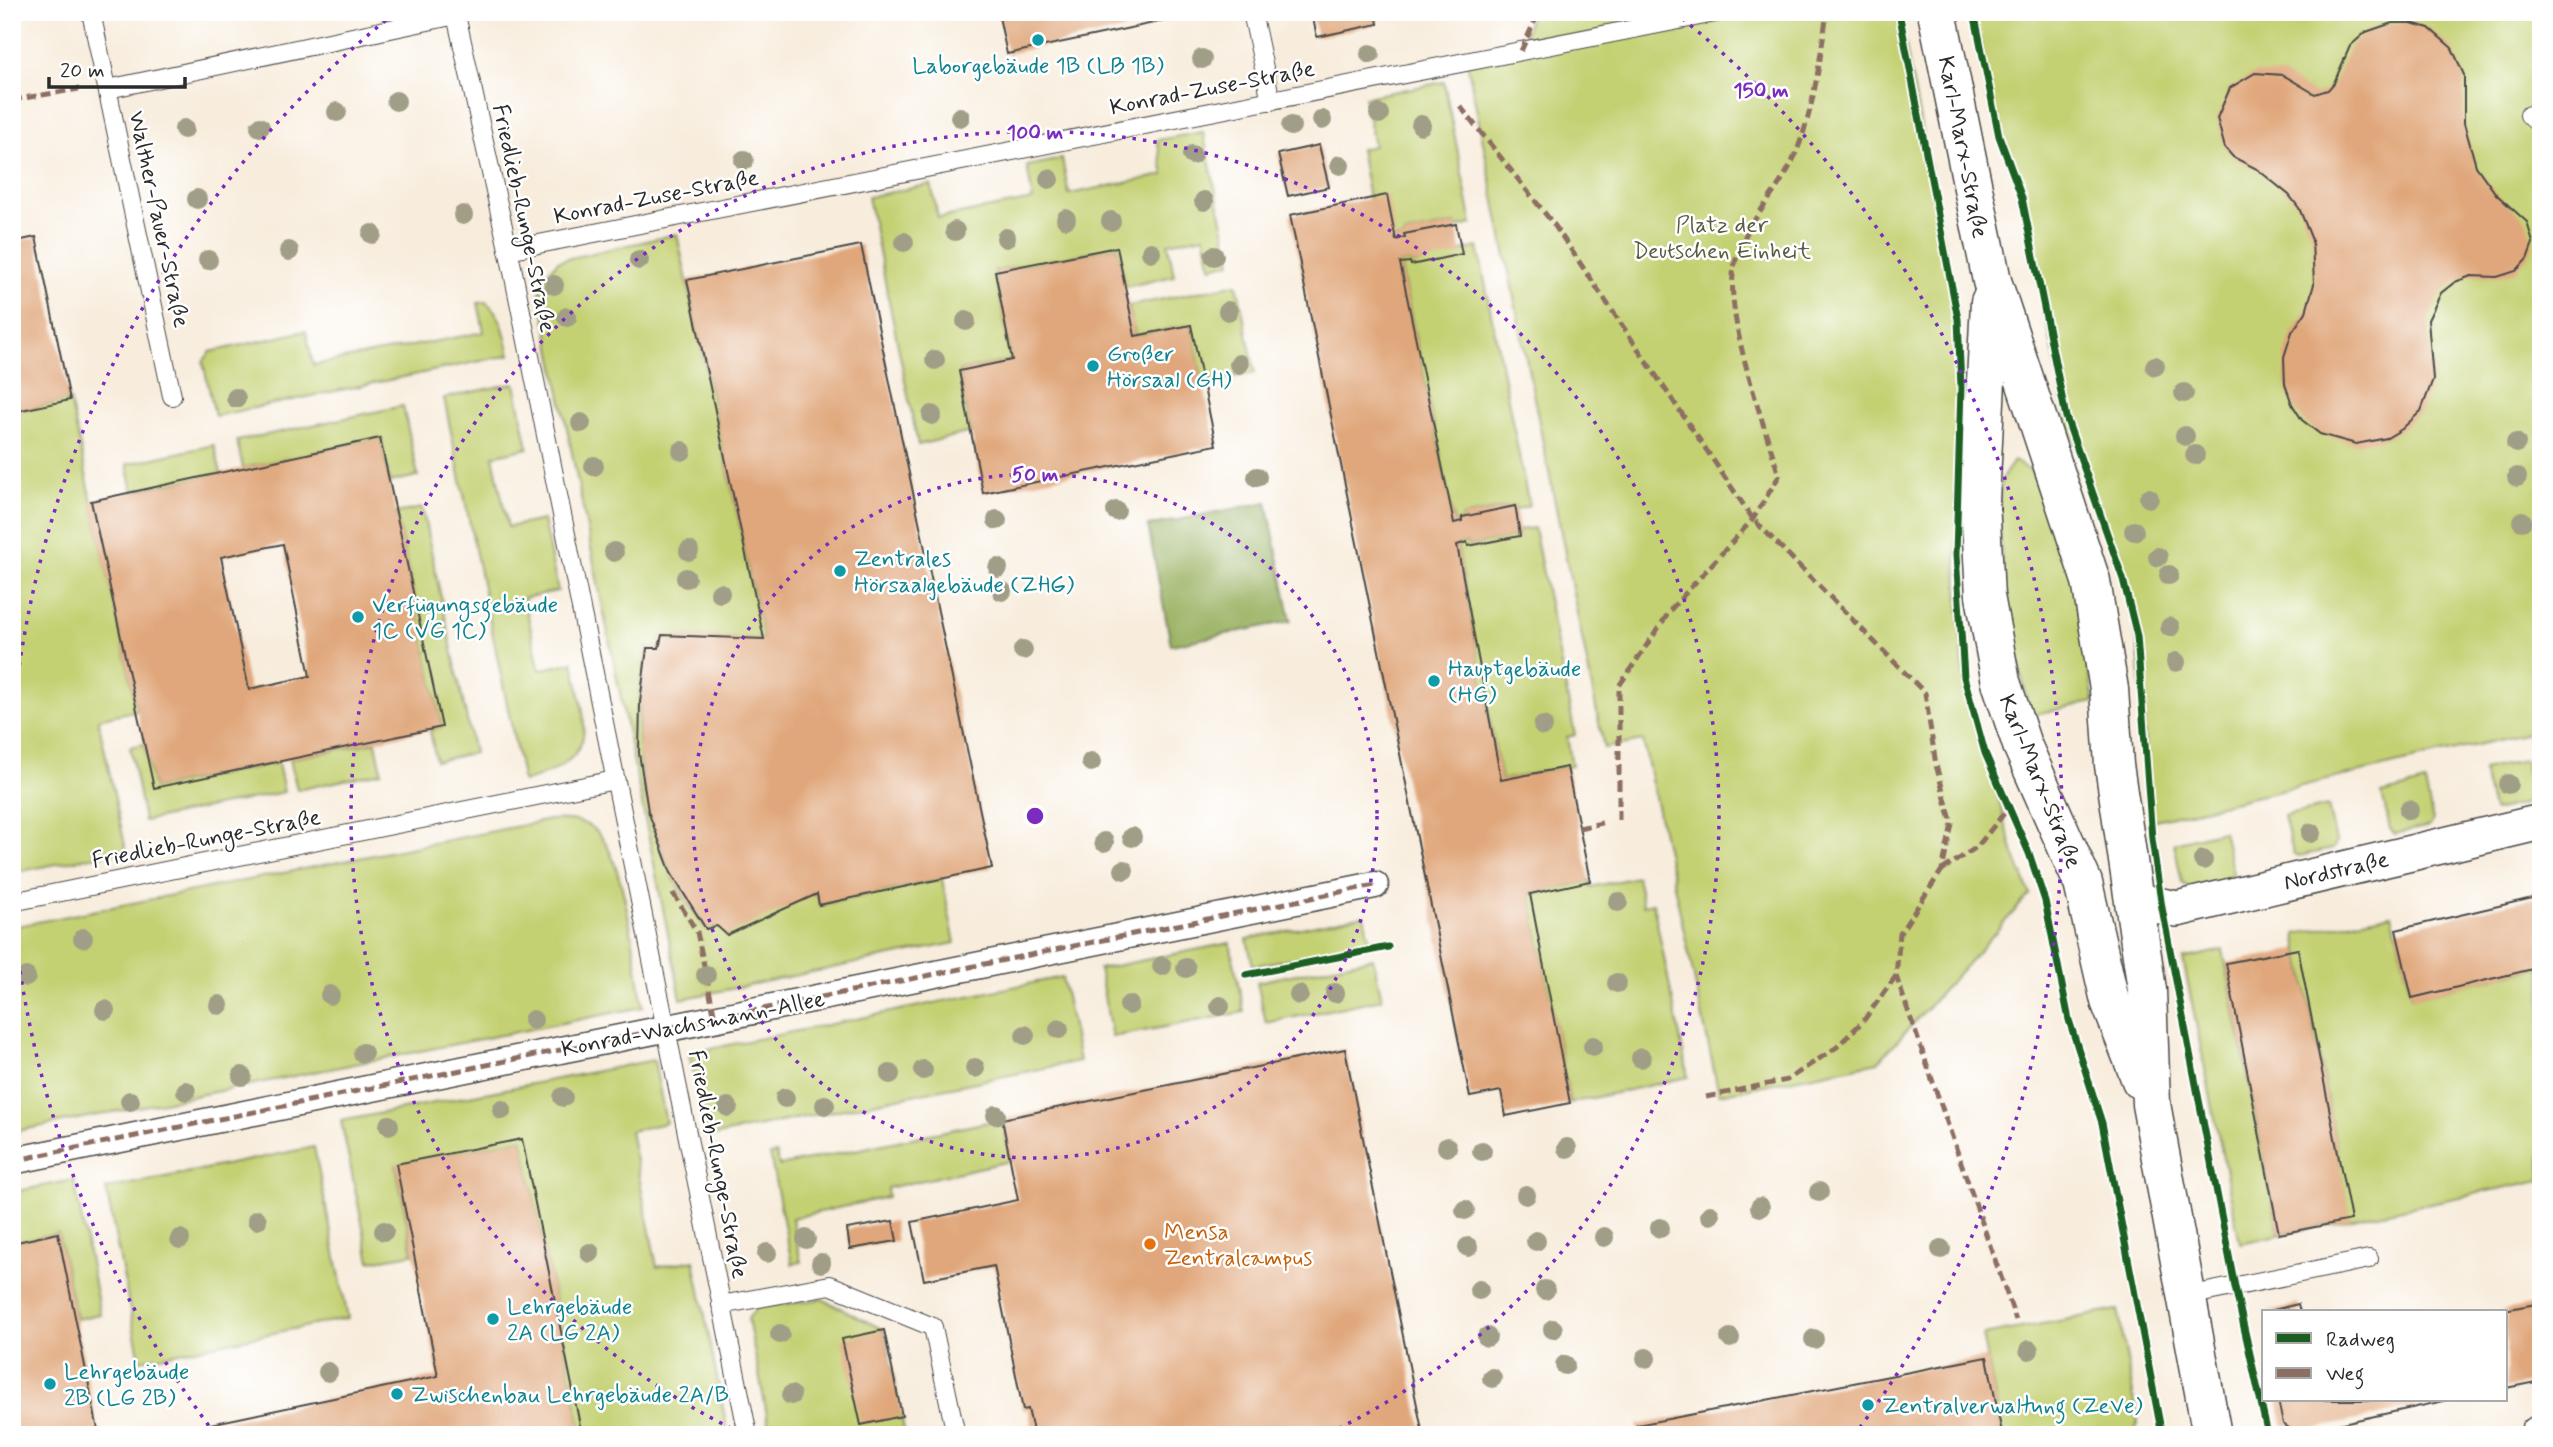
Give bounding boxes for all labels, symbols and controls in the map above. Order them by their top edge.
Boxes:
marker: Laborgebäude 1B (LB 1B) [1030,32,1046,48]
scale bar [49,46,186,90]
place label: Laborgebäude 1B (LB 1B) [912,52,1164,82]
street label: Konrad-Zuse-Straße [1107,54,1317,124]
street label: Karl-Marx-Straße [1930,54,1994,241]
text: 20 m [60,57,105,85]
text: 150 m [1733,77,1789,105]
street label: Friedlieb-Runge-Straße [482,102,562,336]
street label: Walther-Pauer-Straße [120,108,196,330]
text: 100 m [1007,119,1063,147]
street label: Konrad-Zuse-Straße [551,163,761,233]
park label: Platz der Deutschen Einheit [1633,211,1811,267]
place label: Großer Hörsaal (GH) [1107,340,1232,396]
marker: Großer Hörsaal (GH) [1085,358,1101,374]
text: 50 m [1012,461,1059,489]
place label: Zentrales Hörsaalgebäude (ZHG) [854,545,1074,601]
marker: Zentrales Hörsaalgebäude (ZHG) [832,563,848,579]
place label: Verfügungsgebäude 1C (VG 1C) [372,591,558,647]
marker: Verfügungsgebäude 1C (VG 1C) [350,609,366,625]
place label: Hauptgebäude (HG) [1448,655,1581,711]
marker: Hauptgebäude (HG) [1426,673,1442,689]
street label: Karl-Marx-Straße [1991,690,2088,873]
street label: Friedlieb-Runge-Straße [89,803,324,879]
centre of rings [1023,804,1047,828]
street label: Nordstraße [2281,845,2392,899]
street label: Konrad-Wachsmann-Allee [559,985,828,1065]
street label: Friedlieb-Runge-Straße [678,1047,754,1282]
place label: Mensa Zentralcampus [1164,1218,1312,1274]
marker: Mensa Zentralcampus [1142,1236,1158,1252]
place label: Lehrgebäude 2A (LG 2A) [507,1293,632,1349]
legend [2262,1310,2508,1402]
marker: Lehrgebäude 2A (LG 2A) [485,1311,501,1327]
text: Radweg [2326,1326,2395,1354]
place label: Lehrgebäude 2B (LG 2B) [64,1358,189,1414]
text: Weg [2326,1360,2364,1390]
marker: Lehrgebäude 2B (LG 2B) [42,1376,58,1392]
place label: Zwischenbau Lehrgebäude 2A/B [411,1381,729,1411]
marker: Zwischenbau Lehrgebäude 2A/B [389,1386,405,1402]
place label: Zentralverwaltung (ZeVe) [1882,1392,2143,1424]
marker: Zentralverwaltung (ZeVe) [1860,1397,1876,1413]

